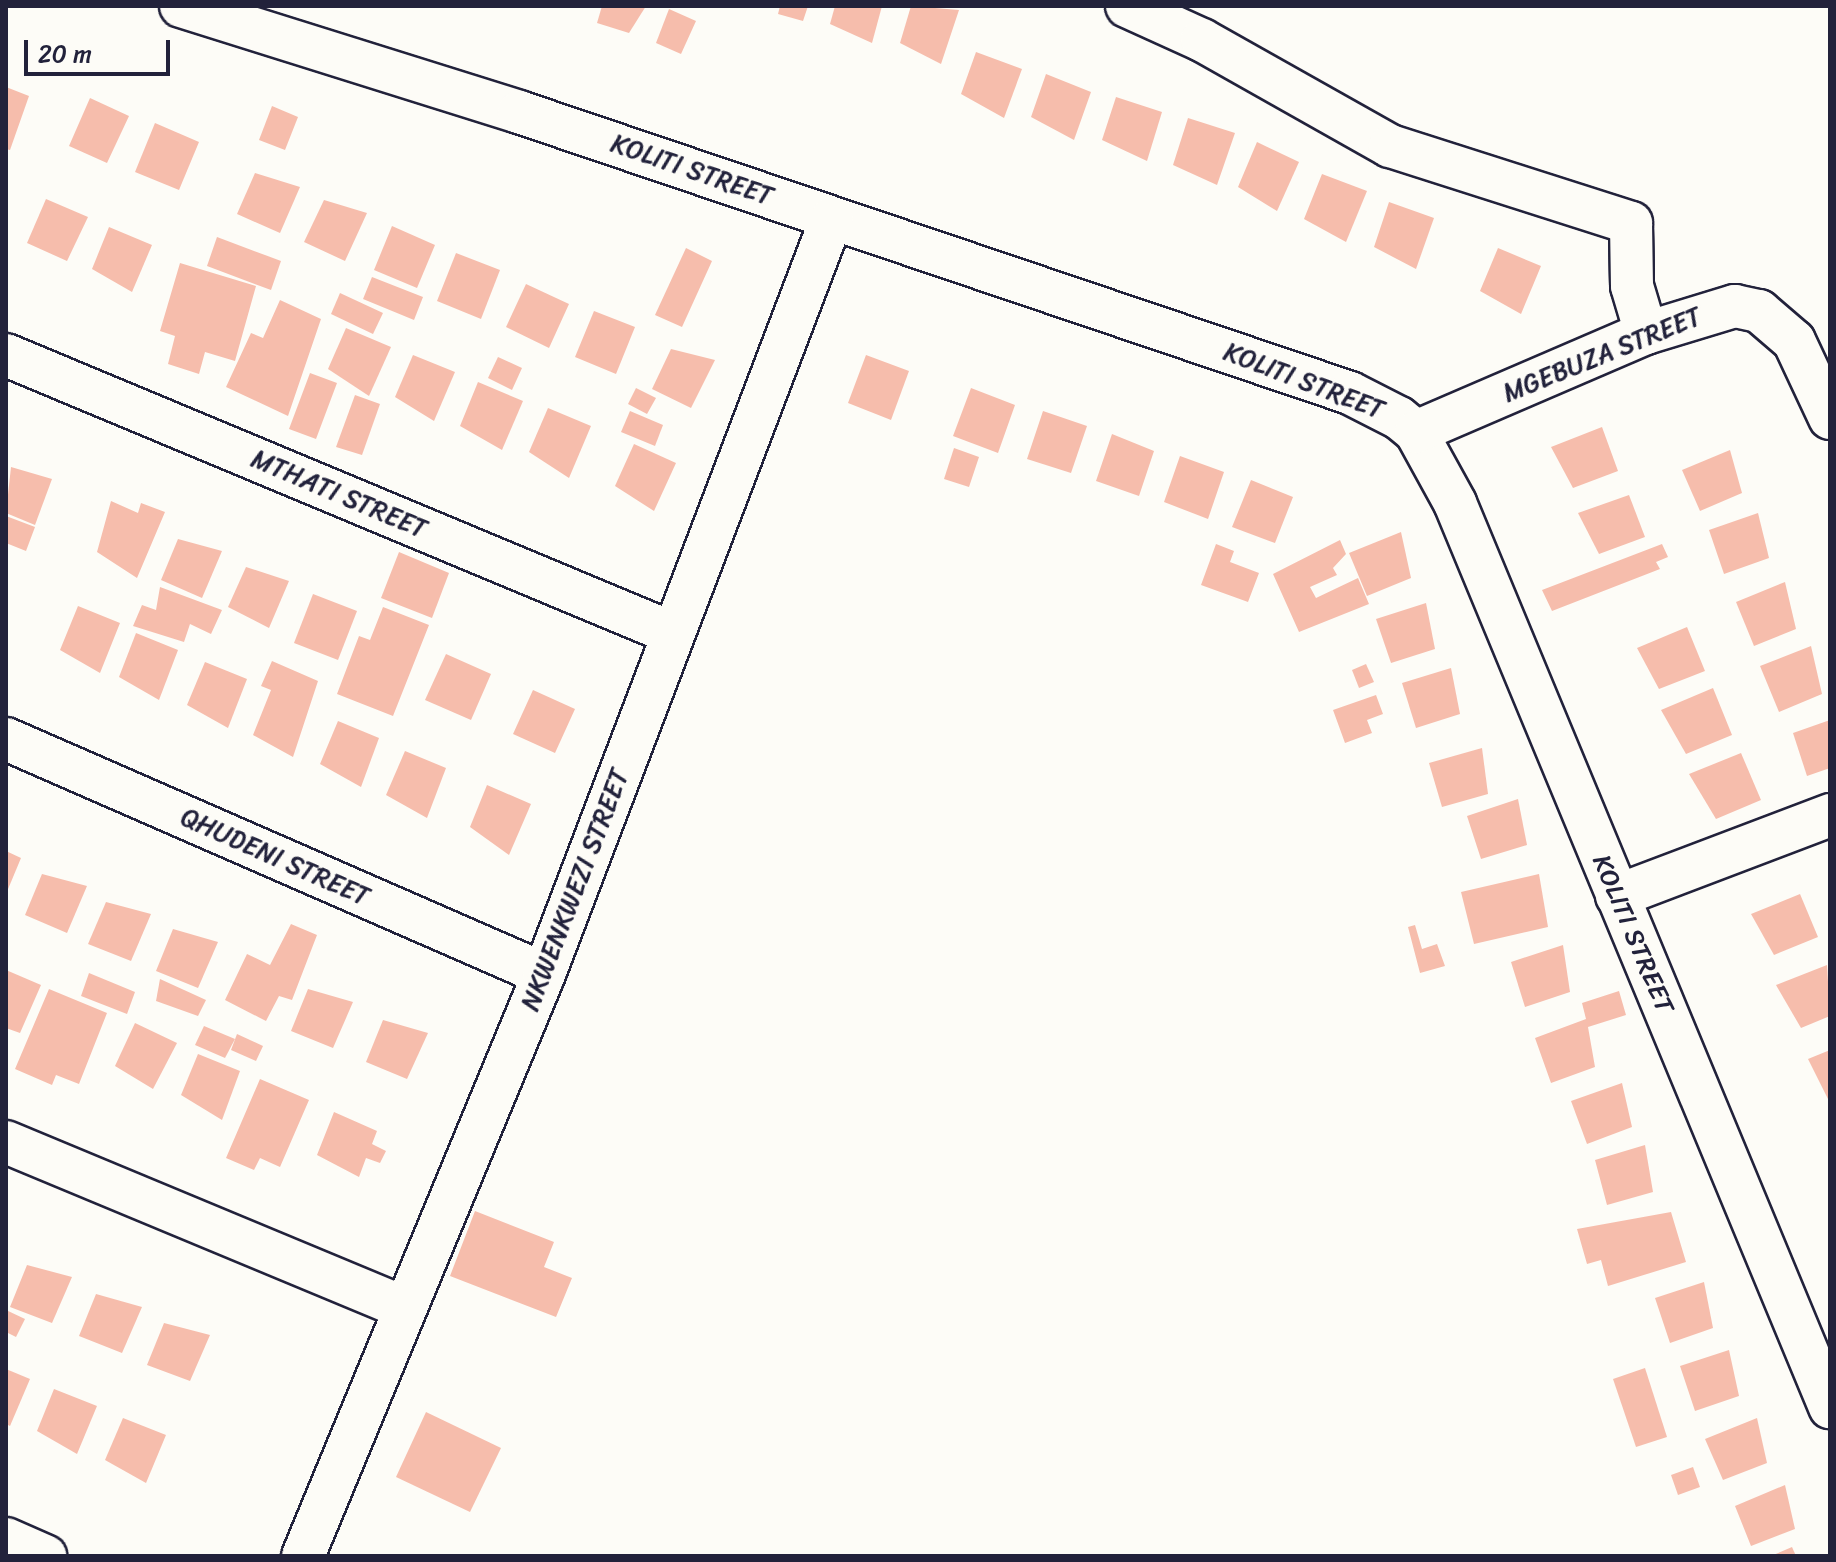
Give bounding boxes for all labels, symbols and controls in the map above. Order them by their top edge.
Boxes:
scale bar [28,24,174,74]
text: 20 m [38,33,92,75]
street label: KOLITI STREET [607,128,777,212]
street label: MGEBUZA STREET [1498,301,1706,409]
street label: KOLITI STREET [1219,336,1389,426]
street label: MTHATI STREET [246,443,432,545]
street label: NKWENKWEZI STREET [514,764,636,1016]
street label: QHUDENI STREET [175,801,375,913]
street label: KOLITI STREET [1586,850,1680,1018]

